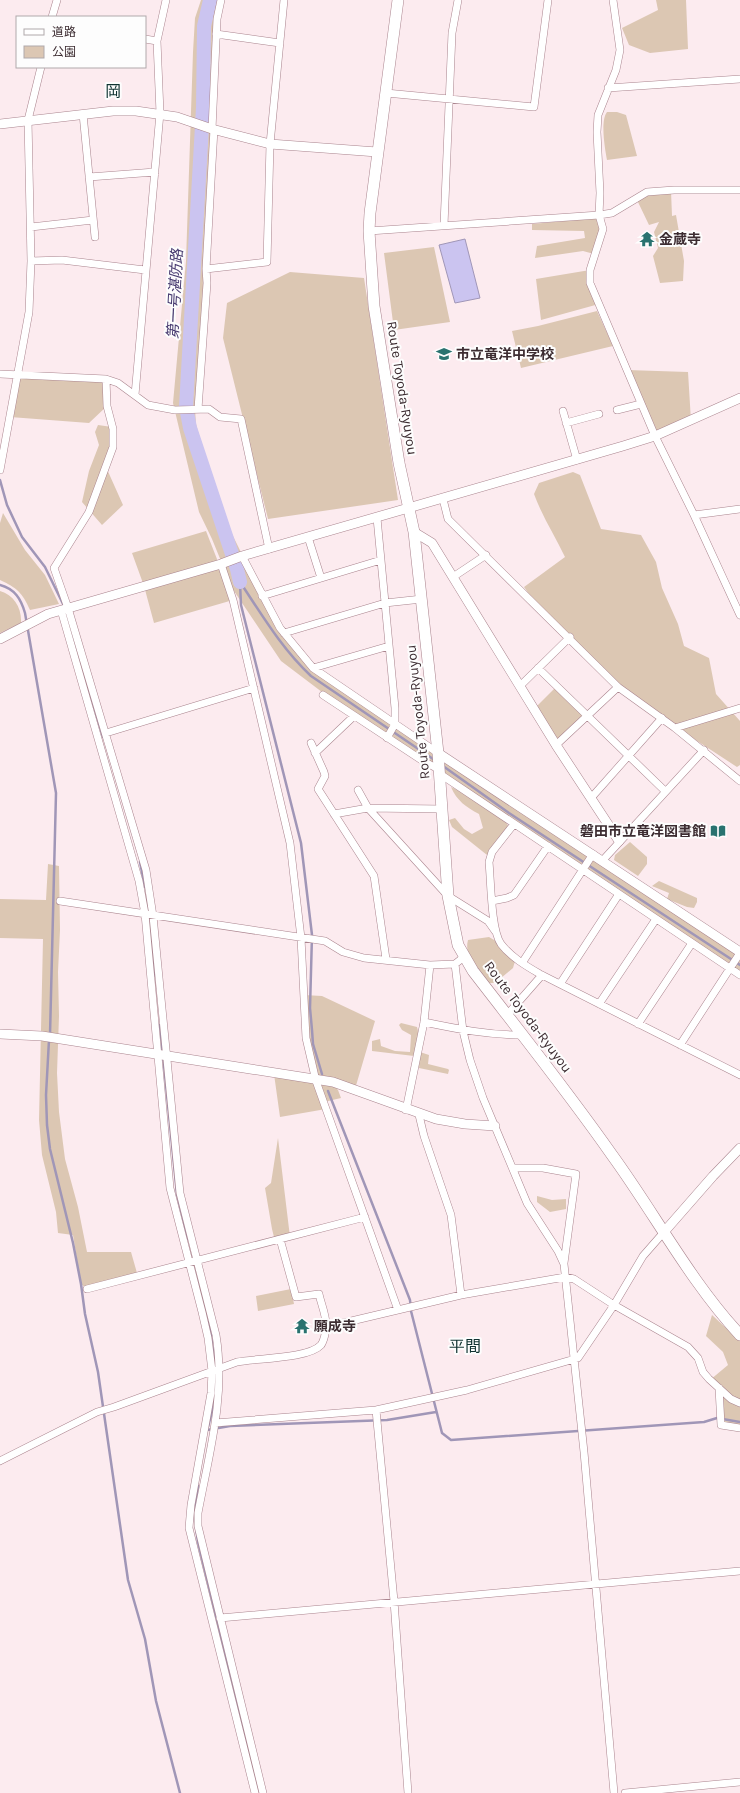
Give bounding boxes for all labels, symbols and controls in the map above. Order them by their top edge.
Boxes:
legend [16,16,146,68]
text: 道路 [52,25,76,39]
text: 公園 [52,45,76,59]
district label: 岡 [105,82,121,101]
temple icon: 金蔵寺 [638,230,656,248]
place label: 金蔵寺 [659,231,701,248]
water label: 第一号湛防路 [164,247,186,339]
street label: Route Toyoda-Ryuyou [383,320,421,456]
school or university icon: 市立竜洋中学校 [435,345,453,363]
place label: 市立竜洋中学校 [456,346,554,363]
street label: Route Toyoda-Ryuyou [402,644,434,780]
library icon: 磐田市立竜洋図書館 [709,822,727,840]
place label: 磐田市立竜洋図書館 [580,823,706,840]
street label: Route Toyoda-Ryuyou [480,958,576,1076]
temple icon: 願成寺 [293,1317,311,1335]
place label: 願成寺 [314,1318,356,1335]
district label: 平間 [449,1337,481,1356]

